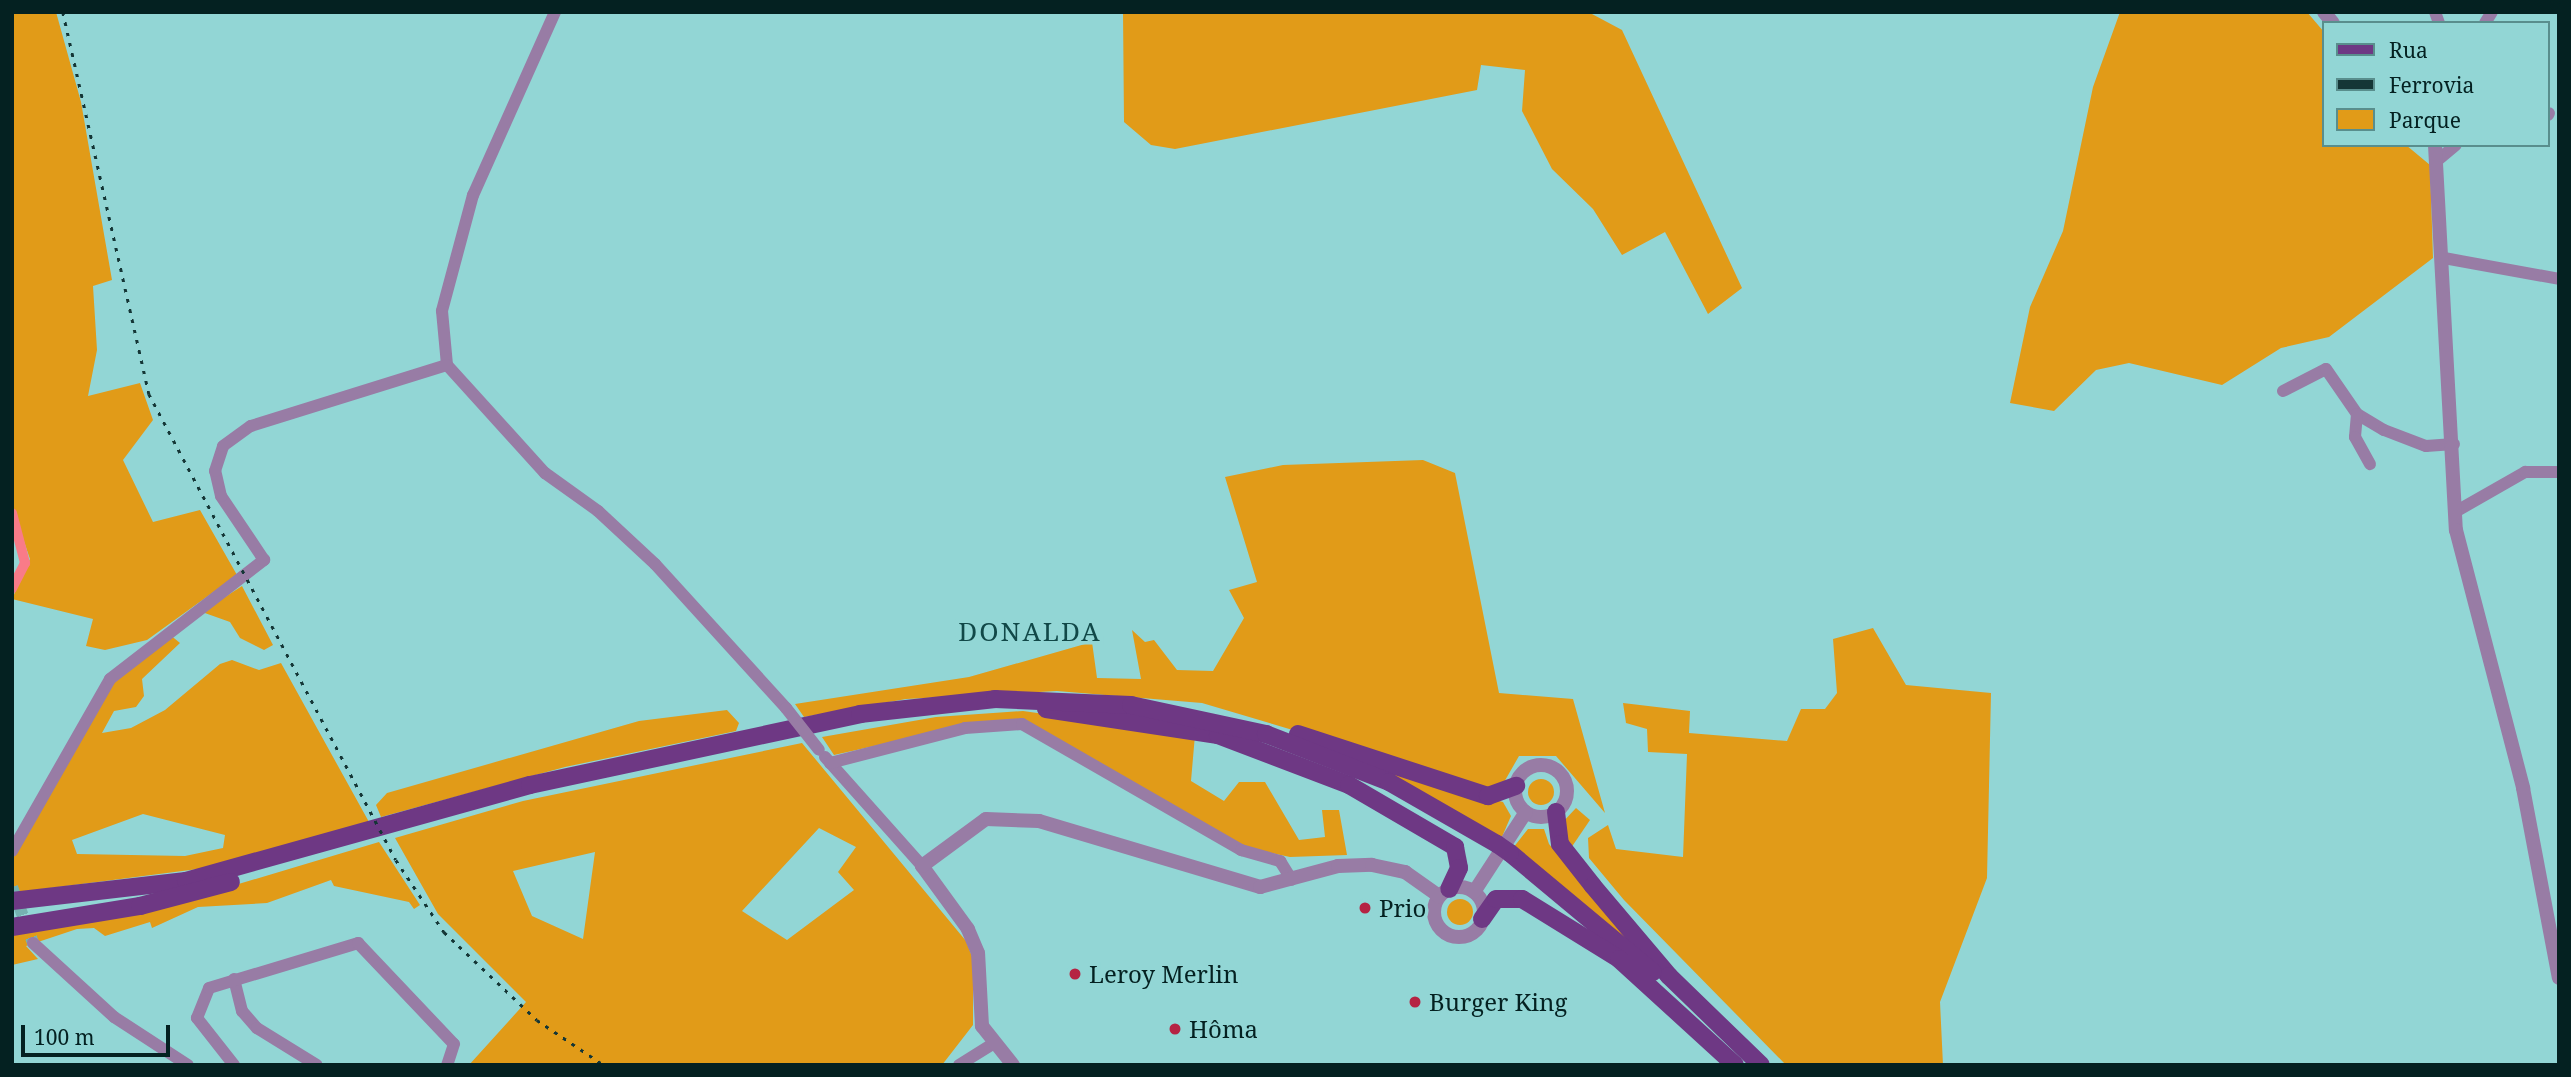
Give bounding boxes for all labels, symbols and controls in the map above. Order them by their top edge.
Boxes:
legend [2322,21,2550,147]
text: Rua [2389,36,2428,64]
text: Ferrovia [2389,71,2474,99]
text: Parque [2389,106,2461,134]
district label: DONALDA [959,616,1101,648]
place label: Prio [1379,894,1426,922]
marker: Prio [1357,900,1373,916]
place label: Leroy Merlin [1089,960,1239,988]
marker: Leroy Merlin [1067,966,1083,982]
place label: Burger King [1429,988,1567,1016]
marker: Burger King [1407,994,1423,1010]
scale bar [24,1010,173,1054]
place label: Hôma [1189,1015,1258,1043]
marker: Hôma [1167,1021,1183,1037]
text: 100 m [34,1023,95,1051]

